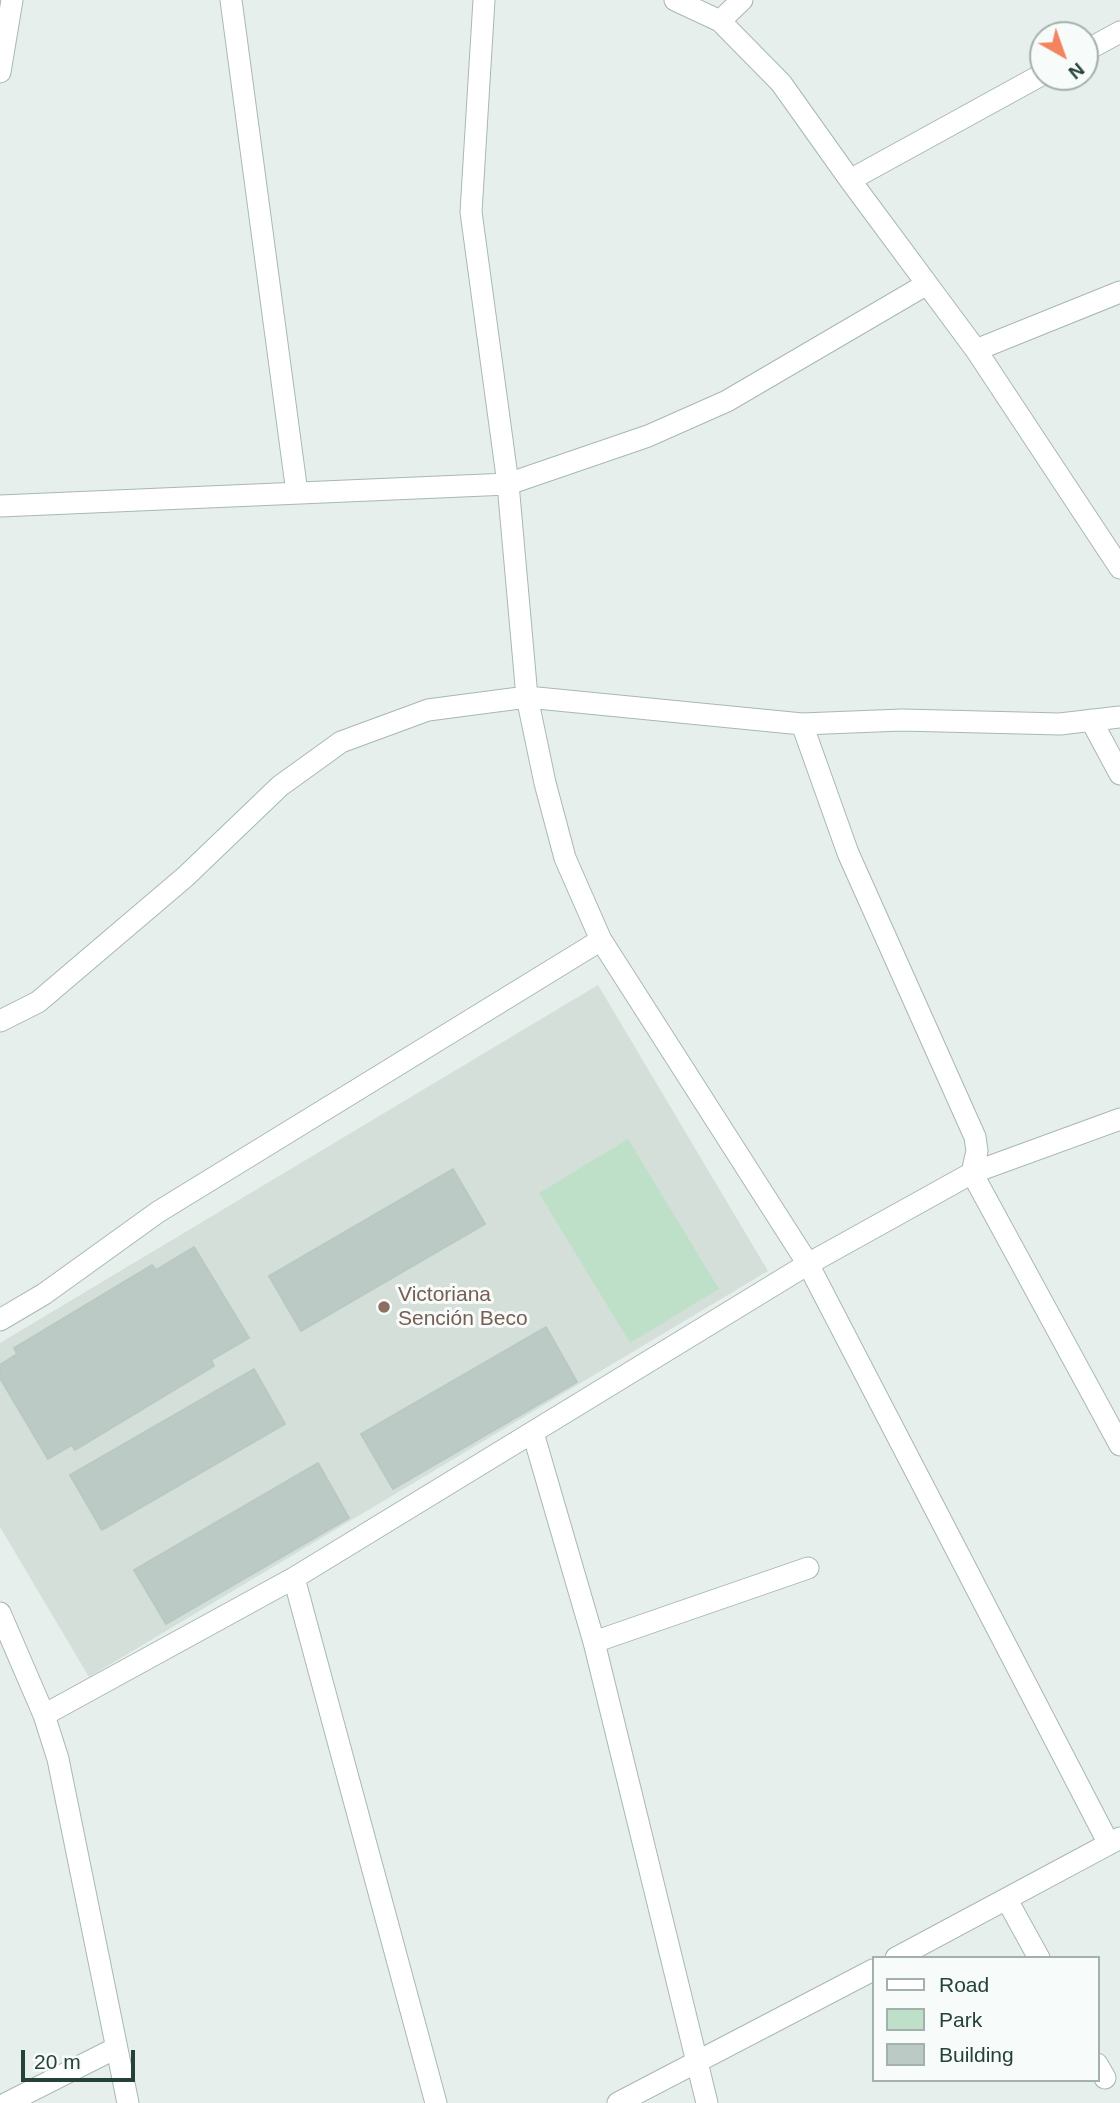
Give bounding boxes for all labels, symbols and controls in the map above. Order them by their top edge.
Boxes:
north arrow [1029,21,1099,91]
text: N [1065,58,1089,83]
place label: Victoriana Sención Beco [398,1282,528,1332]
marker: Victoriana Sención Beco [376,1299,392,1315]
legend [872,1956,1099,2082]
text: Road [939,1973,989,1996]
text: Park [939,2008,982,2031]
scale bar [24,2036,138,2080]
text: Building [939,2043,1014,2066]
text: 20 m [34,2050,81,2073]

